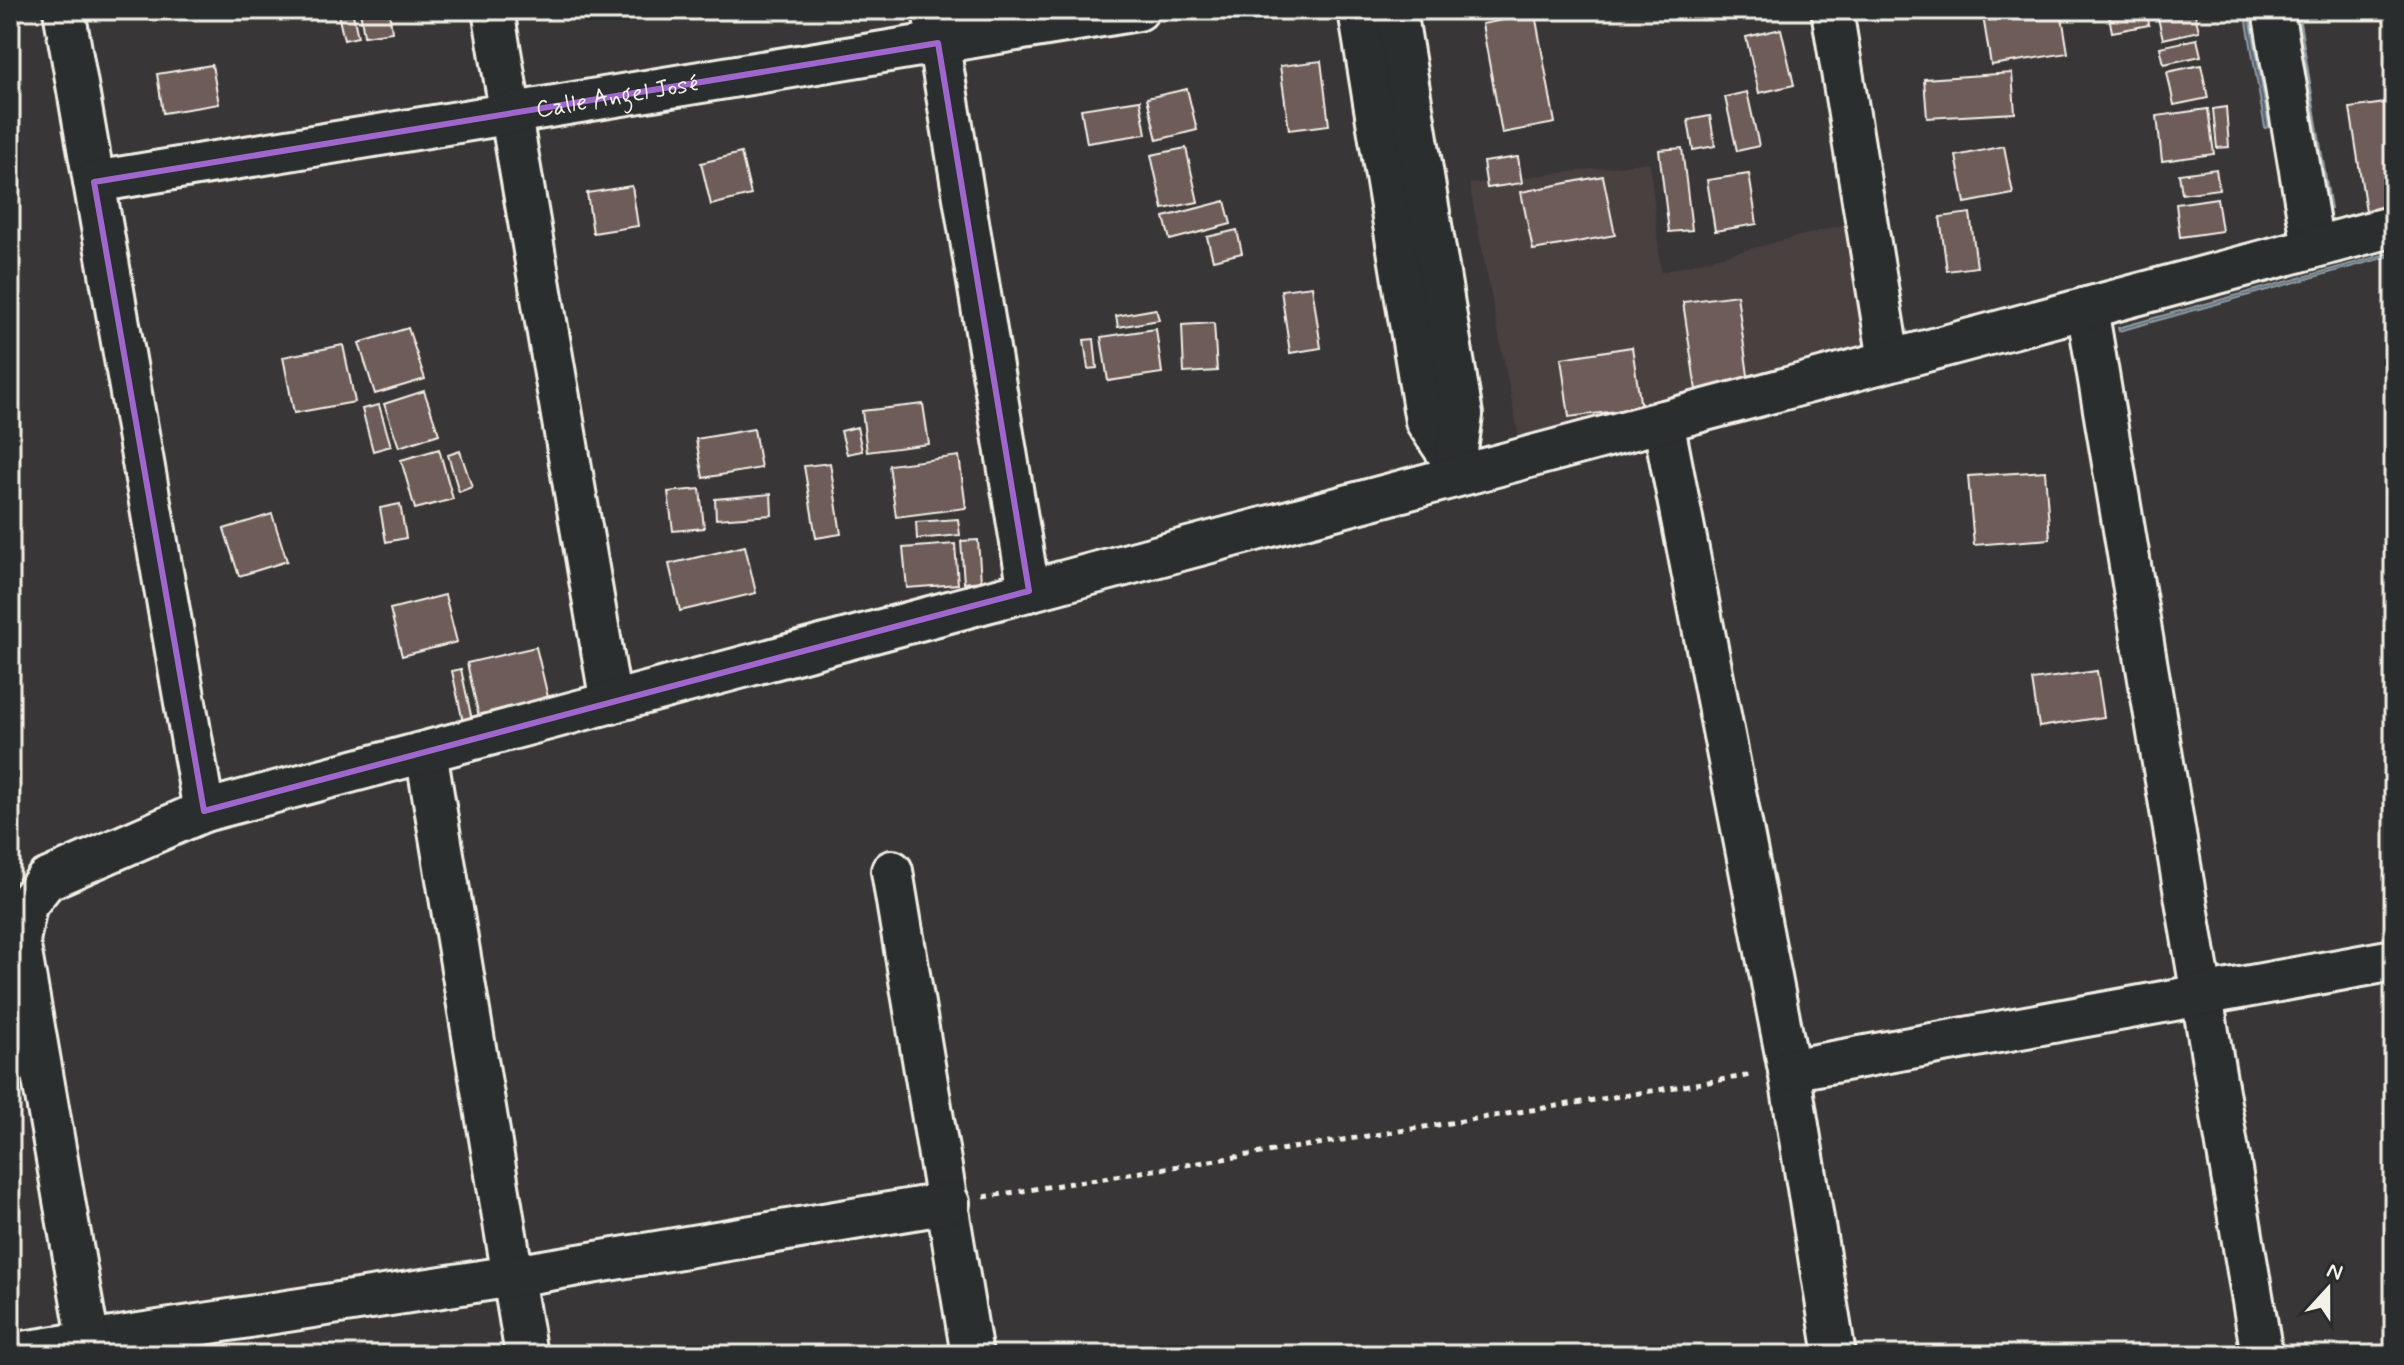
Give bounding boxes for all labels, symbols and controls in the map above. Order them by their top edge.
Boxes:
street label: Calle Angel José [534,69,701,126]
north arrow [2288,1249,2368,1329]
text: N [2323,1256,2346,1288]

